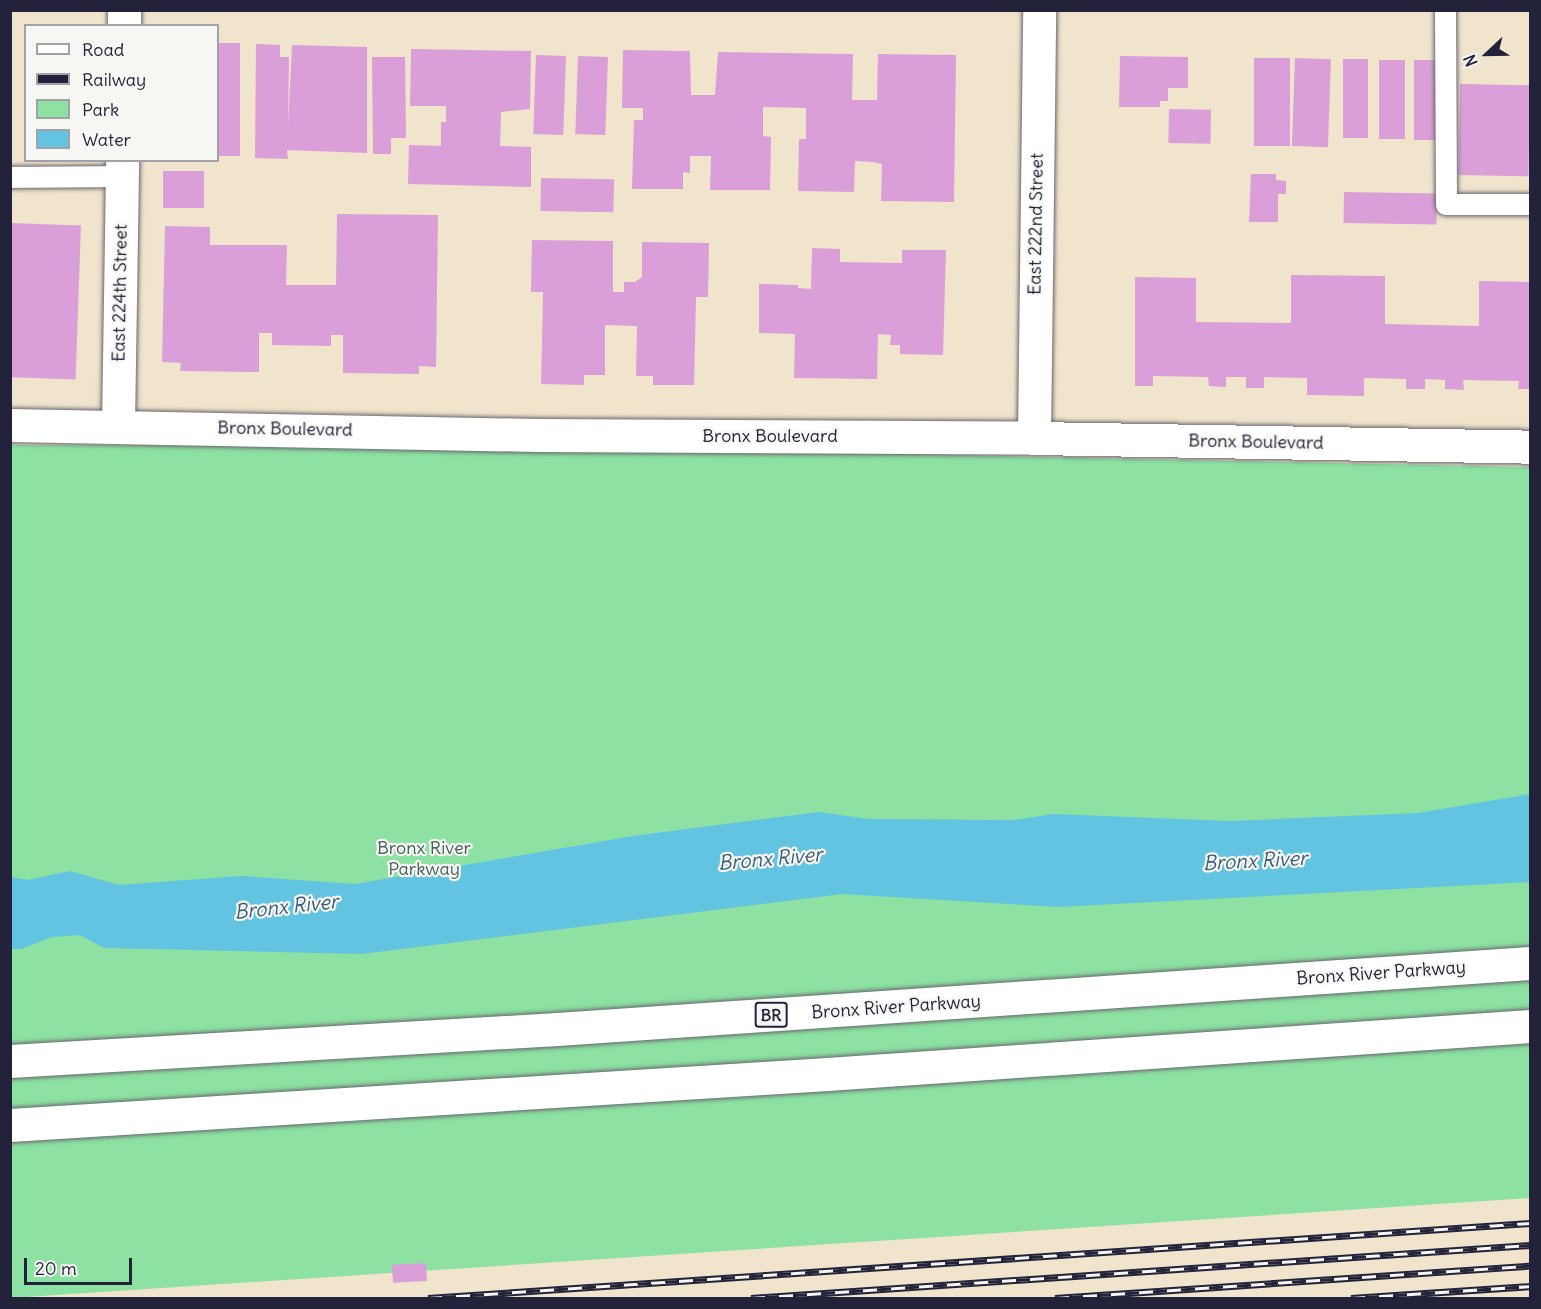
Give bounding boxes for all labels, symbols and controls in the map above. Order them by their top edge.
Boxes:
legend [24,24,219,162]
north arrow [1457,24,1517,84]
text: Road [82,38,124,61]
text: N [1459,52,1482,70]
text: Railway [82,68,146,91]
text: Park [82,98,119,121]
text: Water [82,128,131,151]
street label: East 222nd Street [1024,153,1048,295]
street label: East 224th Street [108,224,132,362]
street label: Bronx Boulevard [217,417,353,441]
street label: Bronx Boulevard [702,425,838,447]
street label: Bronx Boulevard [1188,430,1324,454]
park label: Bronx River Parkway [377,838,471,880]
water label: Bronx River [717,841,823,875]
water label: Bronx River [1202,845,1308,875]
water label: Bronx River [233,889,339,923]
street label: Bronx River Parkway [1295,956,1467,990]
street label: Bronx River Parkway [810,990,982,1024]
road number: BR [754,1002,788,1028]
scale bar [27,1246,135,1284]
text: 20 m [35,1257,77,1280]

